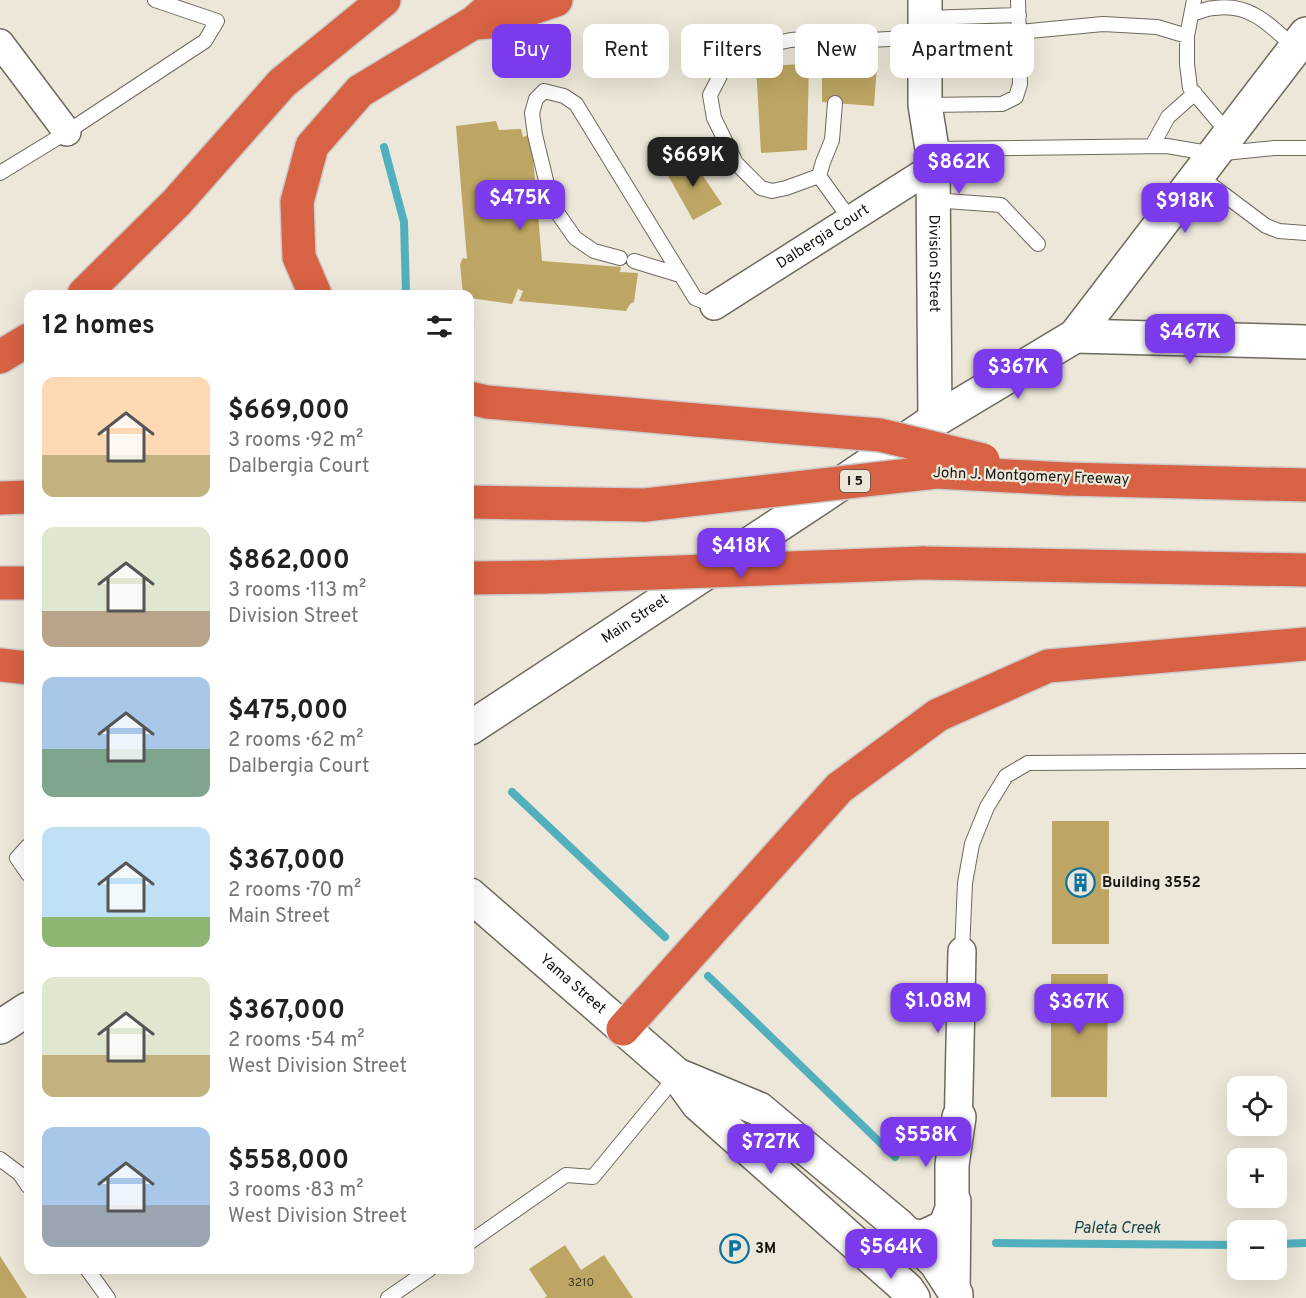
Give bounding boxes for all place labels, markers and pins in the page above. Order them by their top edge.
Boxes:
pin: $669K [651,137,735,188]
pin: $862K [917,144,1001,195]
pin: $475K [478,180,562,231]
pin: $918K [1143,183,1227,234]
pin: $467K [1148,314,1232,365]
pin: $367K [976,349,1060,400]
pin: $418K [699,528,783,579]
building icon: Building 3552 [1065,867,1097,899]
place label: Building 3552 [1102,874,1201,893]
pin: $1.08M [889,983,987,1034]
pin: $367K [1037,984,1121,1035]
pin: $558K [884,1117,968,1168]
pin: $727K [729,1124,813,1175]
pin: $564K [849,1229,933,1280]
parking icon: 3M [718,1233,750,1265]
place label: 3M [755,1240,776,1259]

